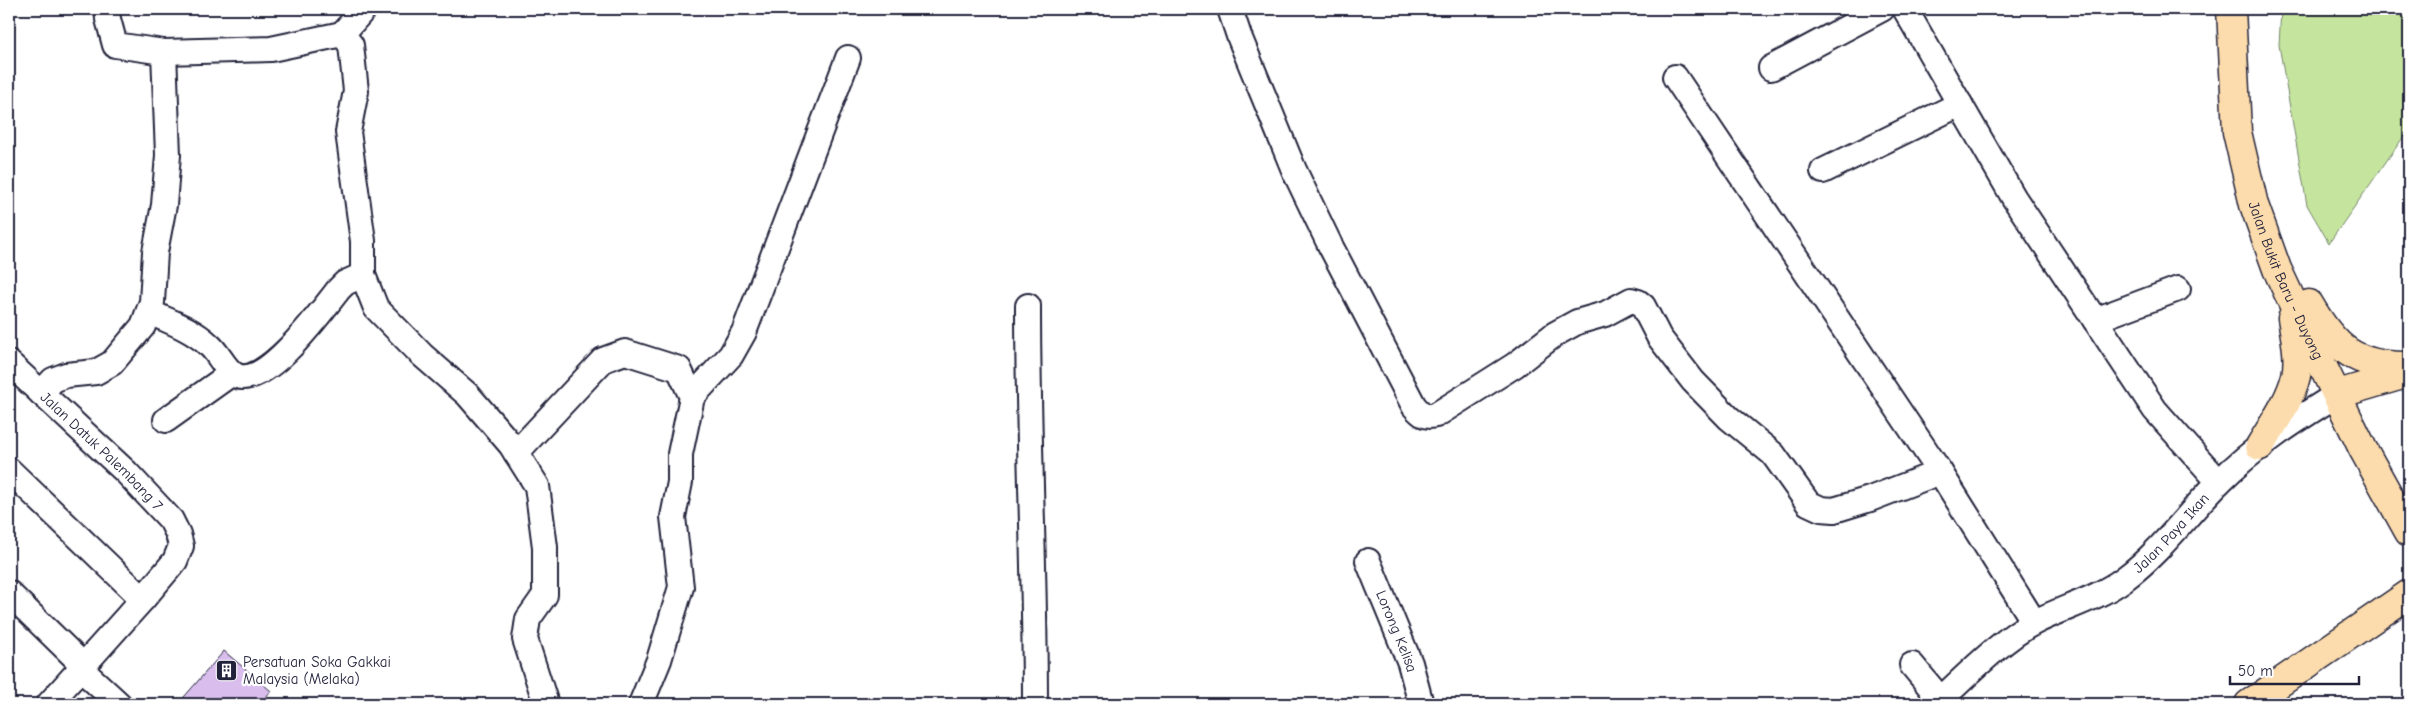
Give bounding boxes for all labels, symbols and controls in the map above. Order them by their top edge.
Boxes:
street label: Jalan Bukit Baru - Duyong [2244,199,2327,363]
street label: Jalan Datuk Palembang 7 [37,388,167,514]
street label: Jalan Paya Ikan [2130,489,2213,577]
street label: Lorong Kelisa [1372,588,1421,674]
place label: Persatuan Soka Gakkai Malaysia (Melaka) [243,653,391,688]
scale bar [2230,653,2359,685]
building icon: Persatuan Soka Gakkai Malaysia (Melaka) [215,659,239,683]
text: 50 m [2238,662,2273,680]

